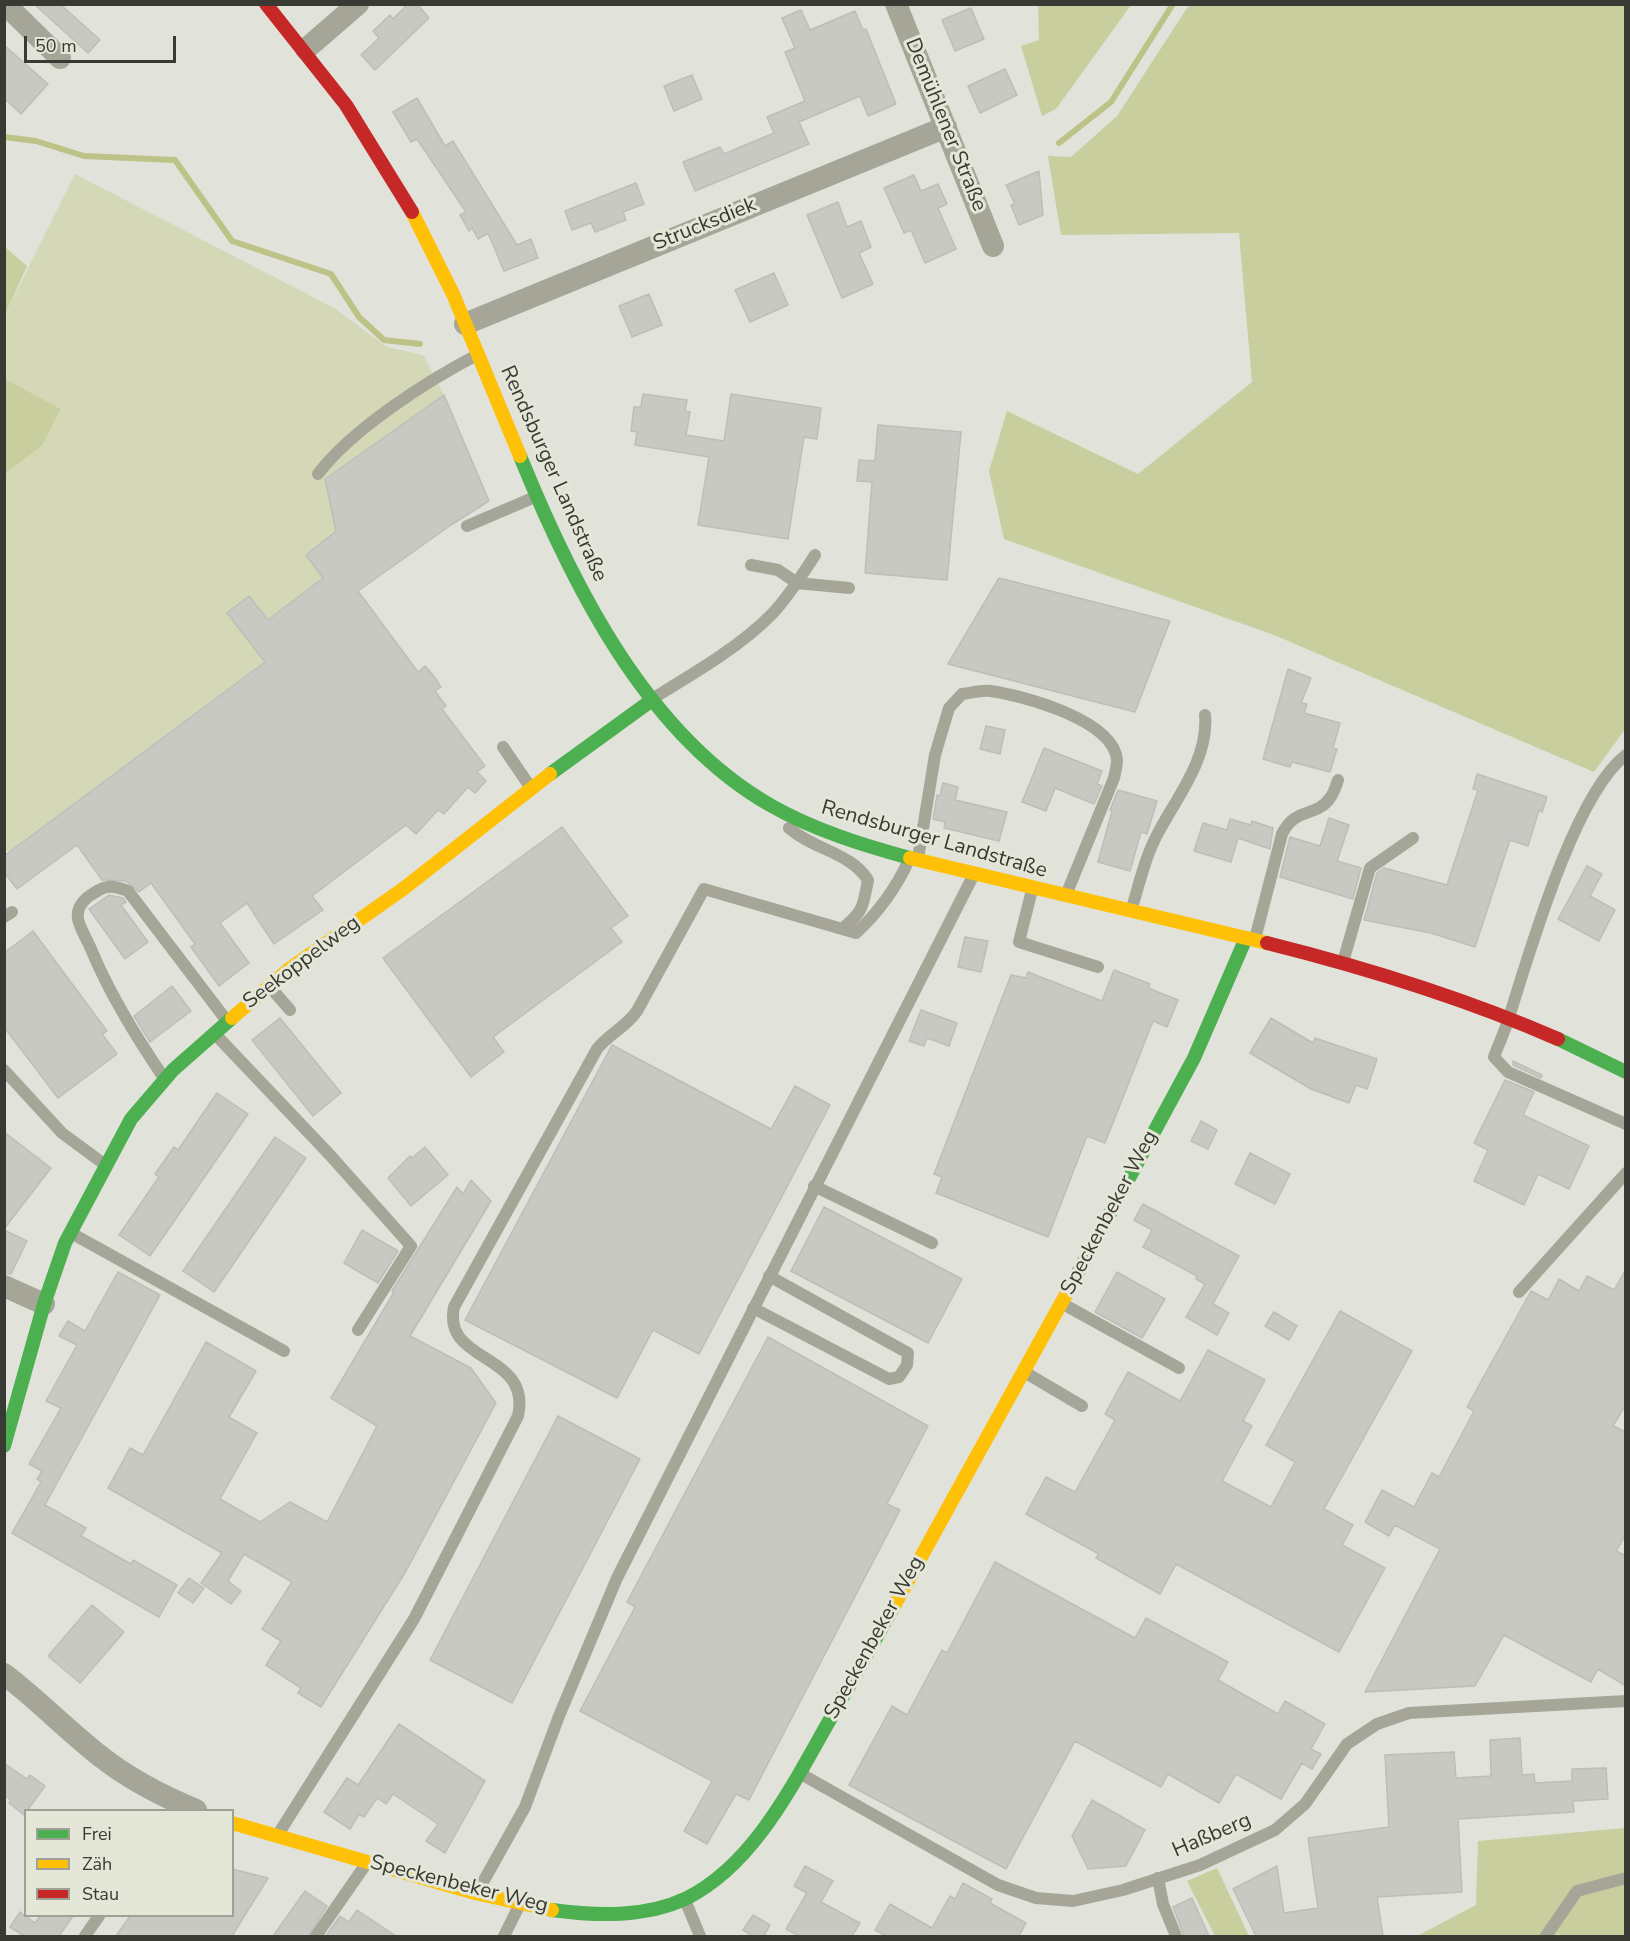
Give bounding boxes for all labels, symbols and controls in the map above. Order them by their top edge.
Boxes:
scale bar [27,24,178,62]
text: 50 m [35,34,77,58]
street label: Demühlener Straße [899,35,991,215]
street label: Strucksdiek [650,193,760,257]
street label: Rendsburger Landstraße [494,362,612,586]
street label: Rendsburger Landstraße [818,796,1050,884]
street label: Seekoppelweg [239,911,365,1015]
street label: Speckenbeker Weg [1056,1127,1164,1299]
street label: Speckenbeker Weg [820,1552,930,1724]
street label: Haßberg [1169,1808,1255,1864]
legend [24,1809,234,1917]
text: Frei [82,1822,112,1846]
street label: Speckenbeker Weg [367,1851,551,1919]
text: Zäh [82,1852,112,1876]
text: Stau [82,1882,119,1906]

